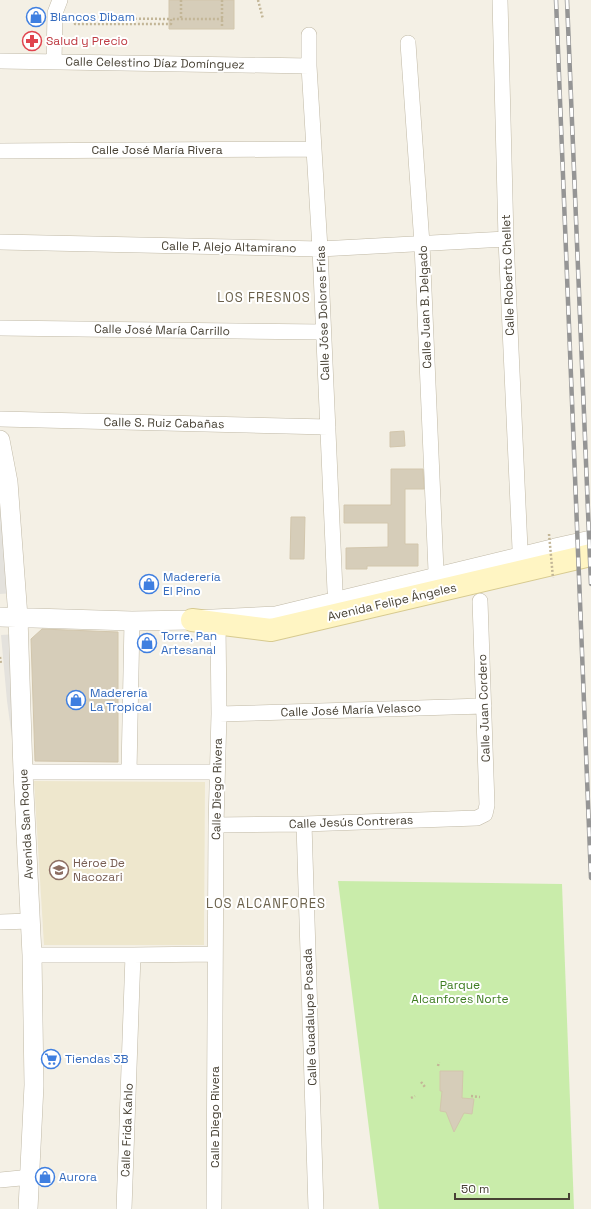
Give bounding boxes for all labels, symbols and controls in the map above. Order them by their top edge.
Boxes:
shop icon: Blancos Dibam [25,6,47,28]
place label: Blancos Dibam [50,9,135,25]
pharmacy icon: Salud y Precio [21,30,43,52]
place label: Salud y Precio [46,33,128,49]
street label: Calle Celestino Díaz Domínguez [65,53,245,73]
street label: Calle José María Rivera [91,142,223,158]
street label: Calle Roberto Chellet [498,214,518,336]
street label: Calle P. Alejo Altamirano [161,238,297,256]
street label: Calle Jóse Dolores Frías [313,245,333,381]
street label: Calle Juan B. Delgado [415,245,435,369]
district label: LOS FRESNOS [217,289,311,306]
street label: Calle José María Carrillo [94,321,230,339]
street label: Calle S. Ruiz Cabañas [104,414,224,432]
place label: Maderería El Pino [163,569,221,599]
shop icon: Maderería El Pino [138,573,160,595]
street label: Avenida Felipe Ángeles [326,579,458,625]
place label: Torre, Pan Artesanal [161,628,217,658]
shop icon: Torre, Pan Artesanal [136,632,158,654]
street label: Calle Juan Cordero [474,654,494,762]
place label: Maderería La Tropical [90,685,152,715]
shop icon: Maderería La Tropical [65,689,87,711]
street label: Calle José María Velasco [280,700,422,720]
street label: Calle Diego Rivera [208,738,226,840]
street label: Avenida San Roque [15,768,37,880]
street label: Calle Jesús Contreras [289,812,413,832]
place label: Héroe De Nacozari [73,855,125,885]
school or university icon: Héroe De Nacozari [48,859,70,881]
district label: LOS ALCANFORES [206,895,326,912]
street label: Calle Guadalupe Posada [300,948,320,1086]
park label: Parque Alcanfores Norte [411,977,509,1007]
supermarket icon: Tiendas 3B [40,1048,62,1070]
place label: Tiendas 3B [65,1051,129,1067]
street label: Calle Diego Rivera [207,1066,223,1168]
street label: Calle Frida Kahlo [117,1083,137,1177]
shop icon: Aurora [34,1166,56,1188]
place label: Aurora [59,1169,97,1185]
scale bar [455,1175,569,1201]
text: 50 m [461,1181,489,1197]

